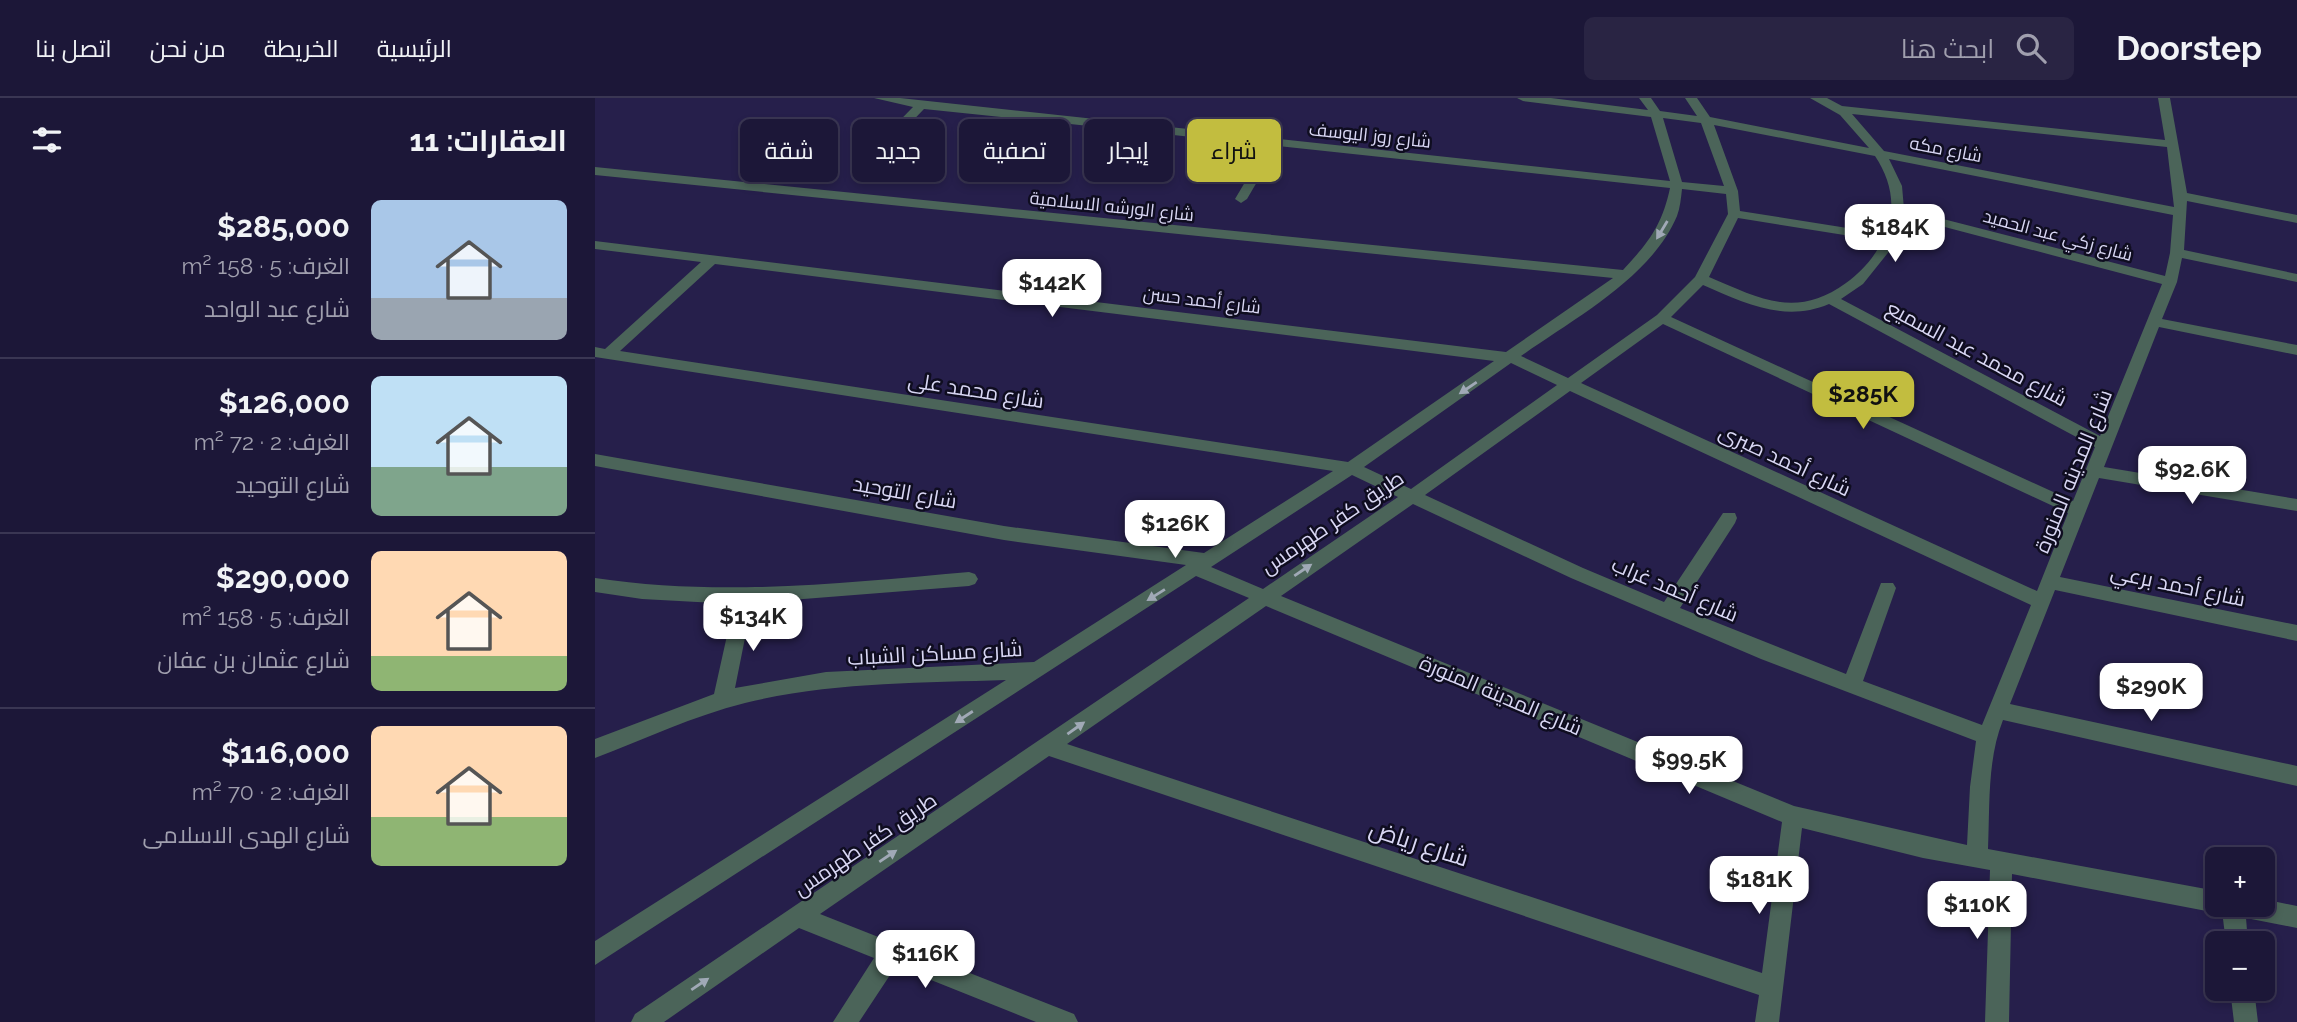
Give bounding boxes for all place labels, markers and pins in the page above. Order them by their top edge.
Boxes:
pin: $184K [1846,204,1944,264]
pin: $142K [1003,260,1101,319]
pin: $285K [1814,372,1912,431]
pin: $92.6K [2135,446,2249,506]
pin: $126K [1126,500,1224,560]
pin: $134K [704,594,802,653]
pin: $290K [2102,664,2200,723]
pin: $99.5K [1632,736,1746,796]
pin: $181K [1710,856,1808,916]
pin: $110K [1928,882,2026,941]
pin: $116K [876,930,974,990]

